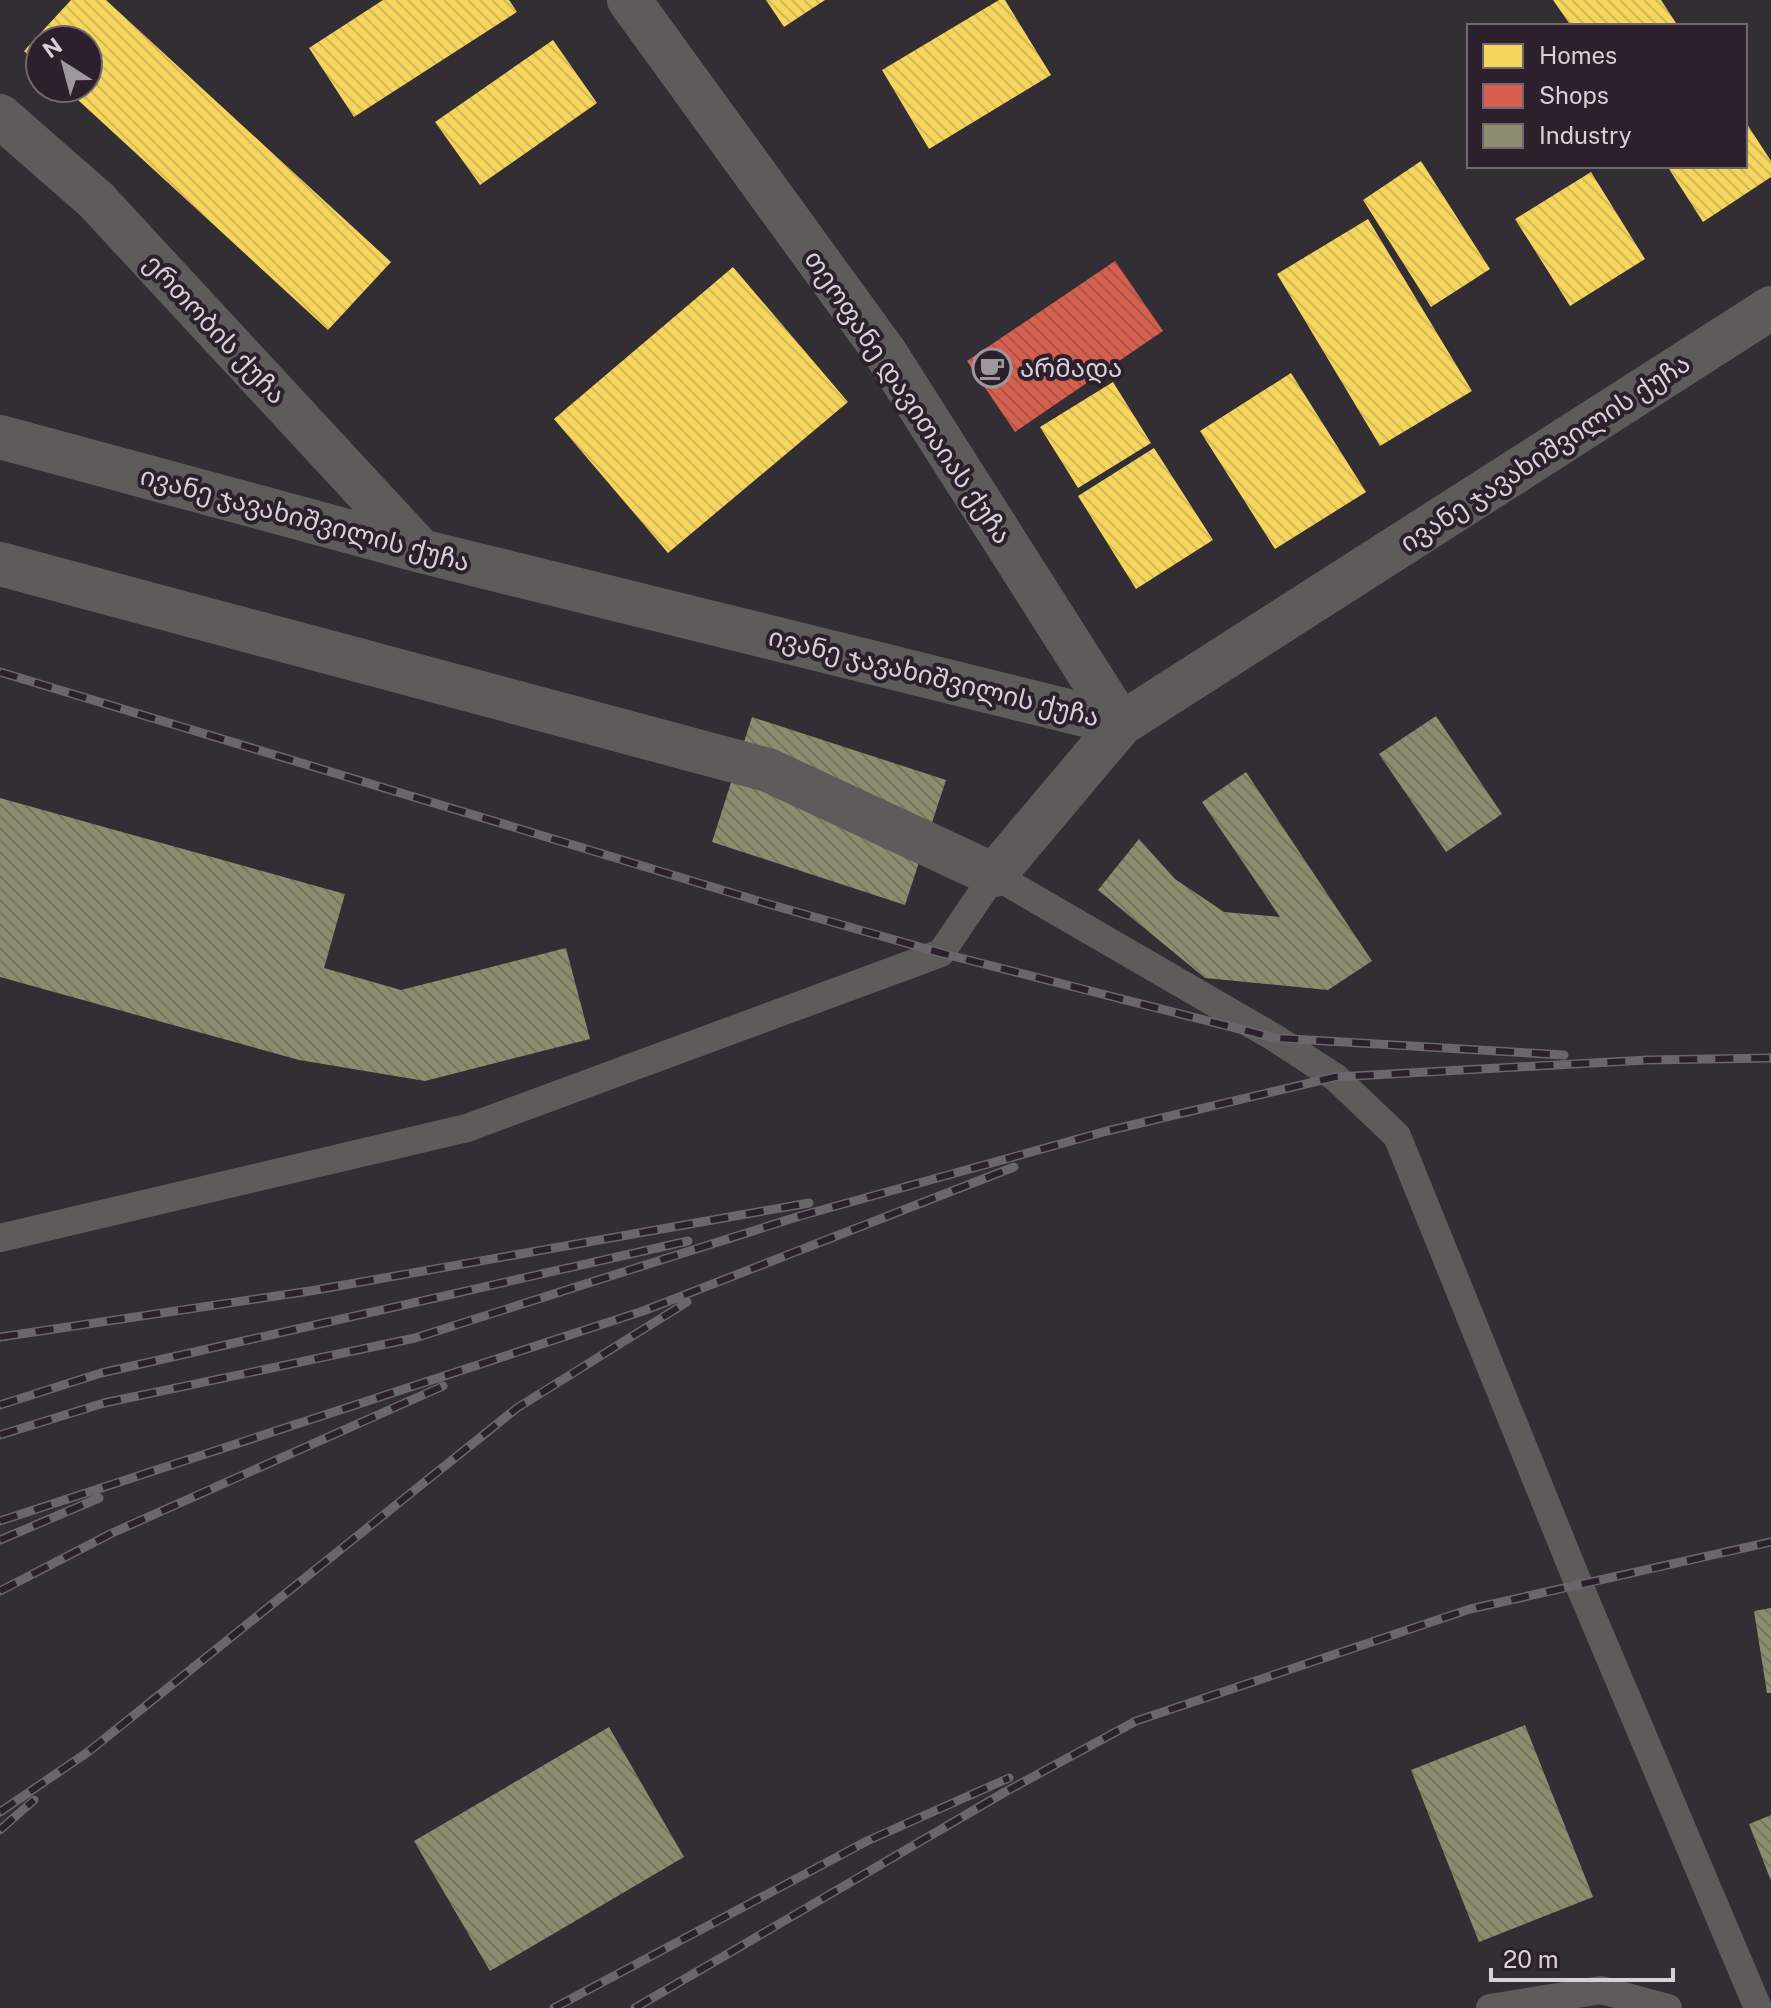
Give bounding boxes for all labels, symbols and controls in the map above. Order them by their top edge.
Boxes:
north arrow [24,24,104,104]
legend [1467,24,1747,168]
text: N [38,32,67,63]
text: Homes [1539,41,1617,69]
text: Shops [1539,81,1609,109]
text: Industry [1539,121,1632,149]
street label: თეოფანე დავითაიას ქუჩა [798,244,1018,550]
street label: ერთობის ქუჩა [138,247,293,410]
cafe icon: არმადა [971,347,1013,389]
street label: ივანე ჯავახიშვილის ქუჩა [1394,347,1696,559]
place label: არმადა [1020,352,1122,384]
street label: ივანე ჯავახიშვილის ქუჩა [137,460,473,578]
street label: ივანე ჯავახიშვილის ქუჩა [765,620,1103,734]
scale bar [1491,1932,1673,1982]
text: 20 m [1503,1945,1559,1973]

